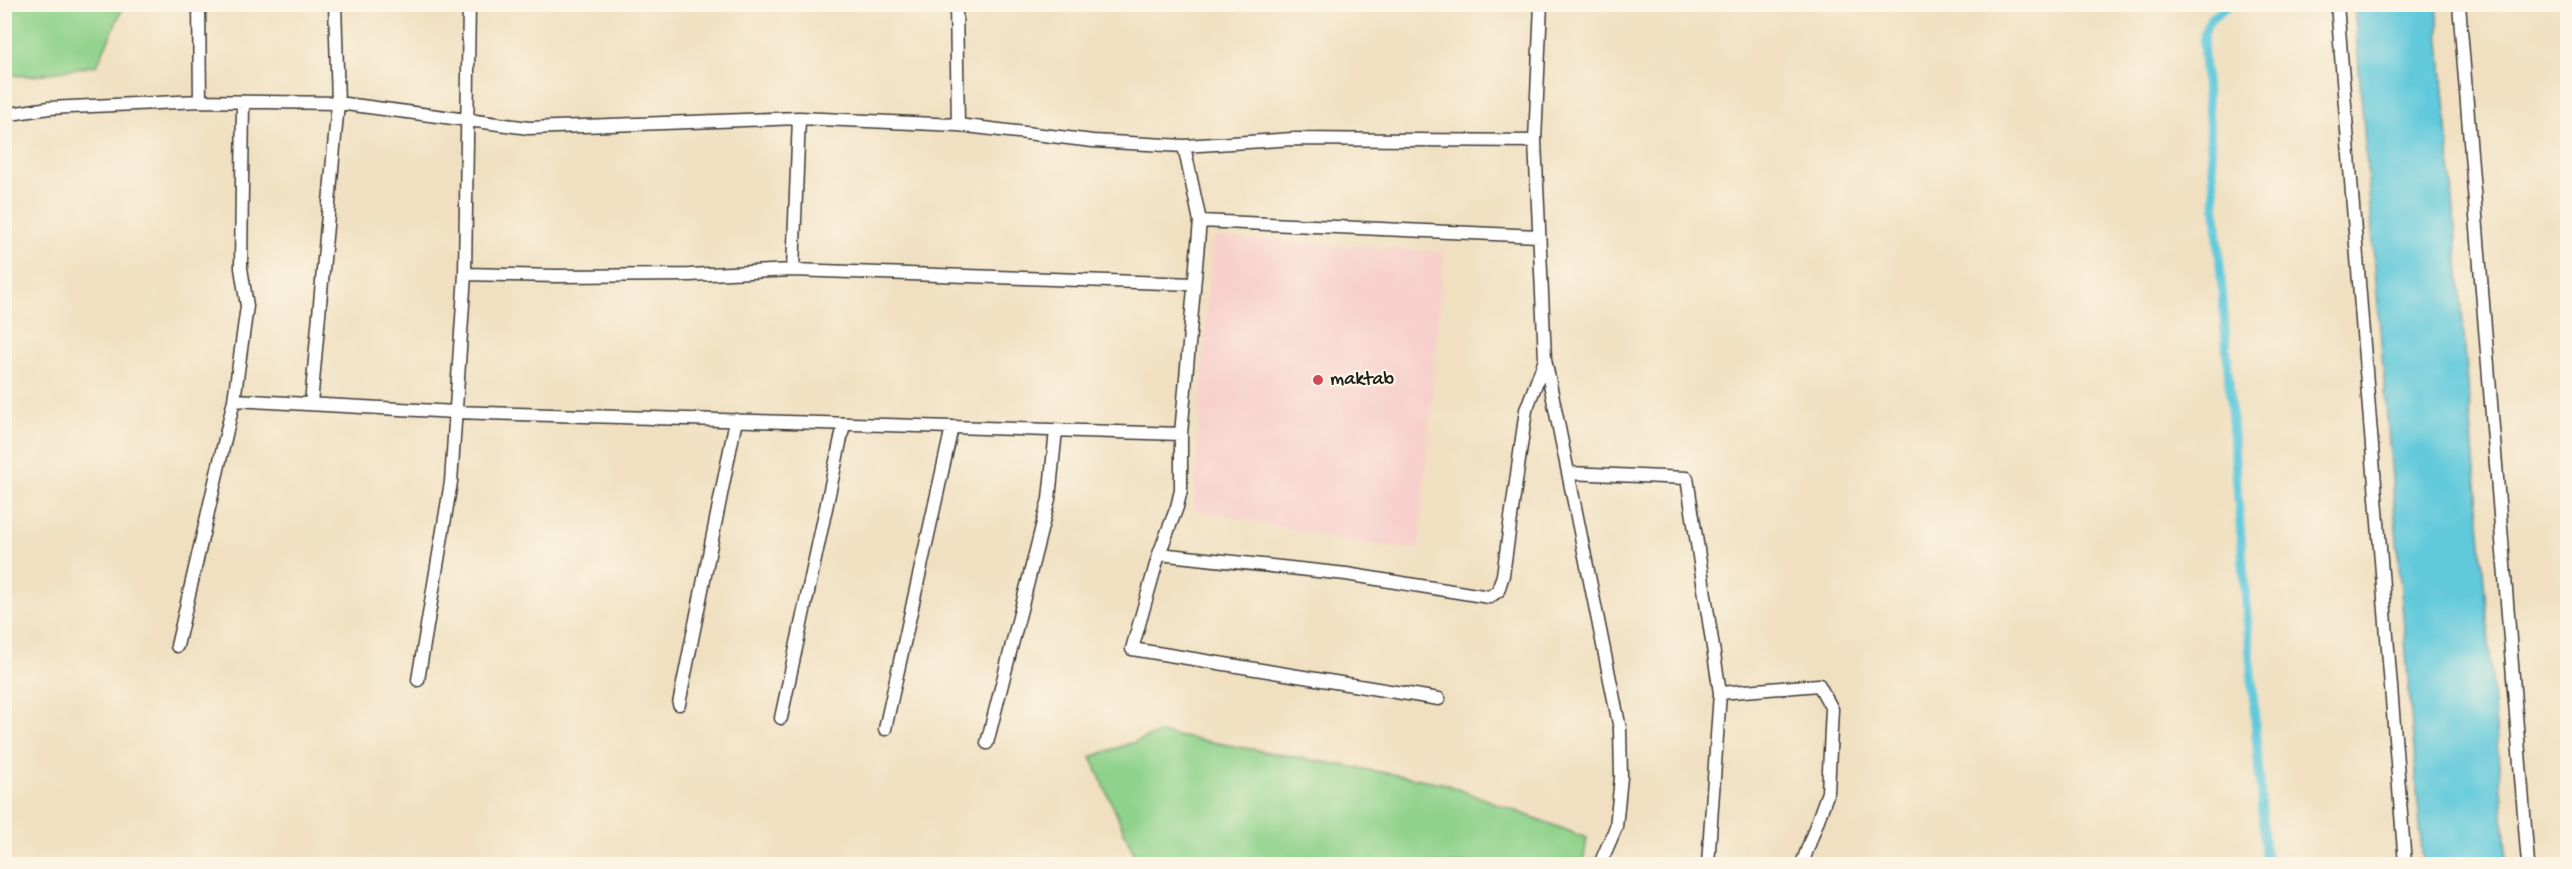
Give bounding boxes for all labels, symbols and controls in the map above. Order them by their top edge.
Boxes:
place label: maktab [1330,369,1394,392]
marker: maktab [1311,373,1325,387]

